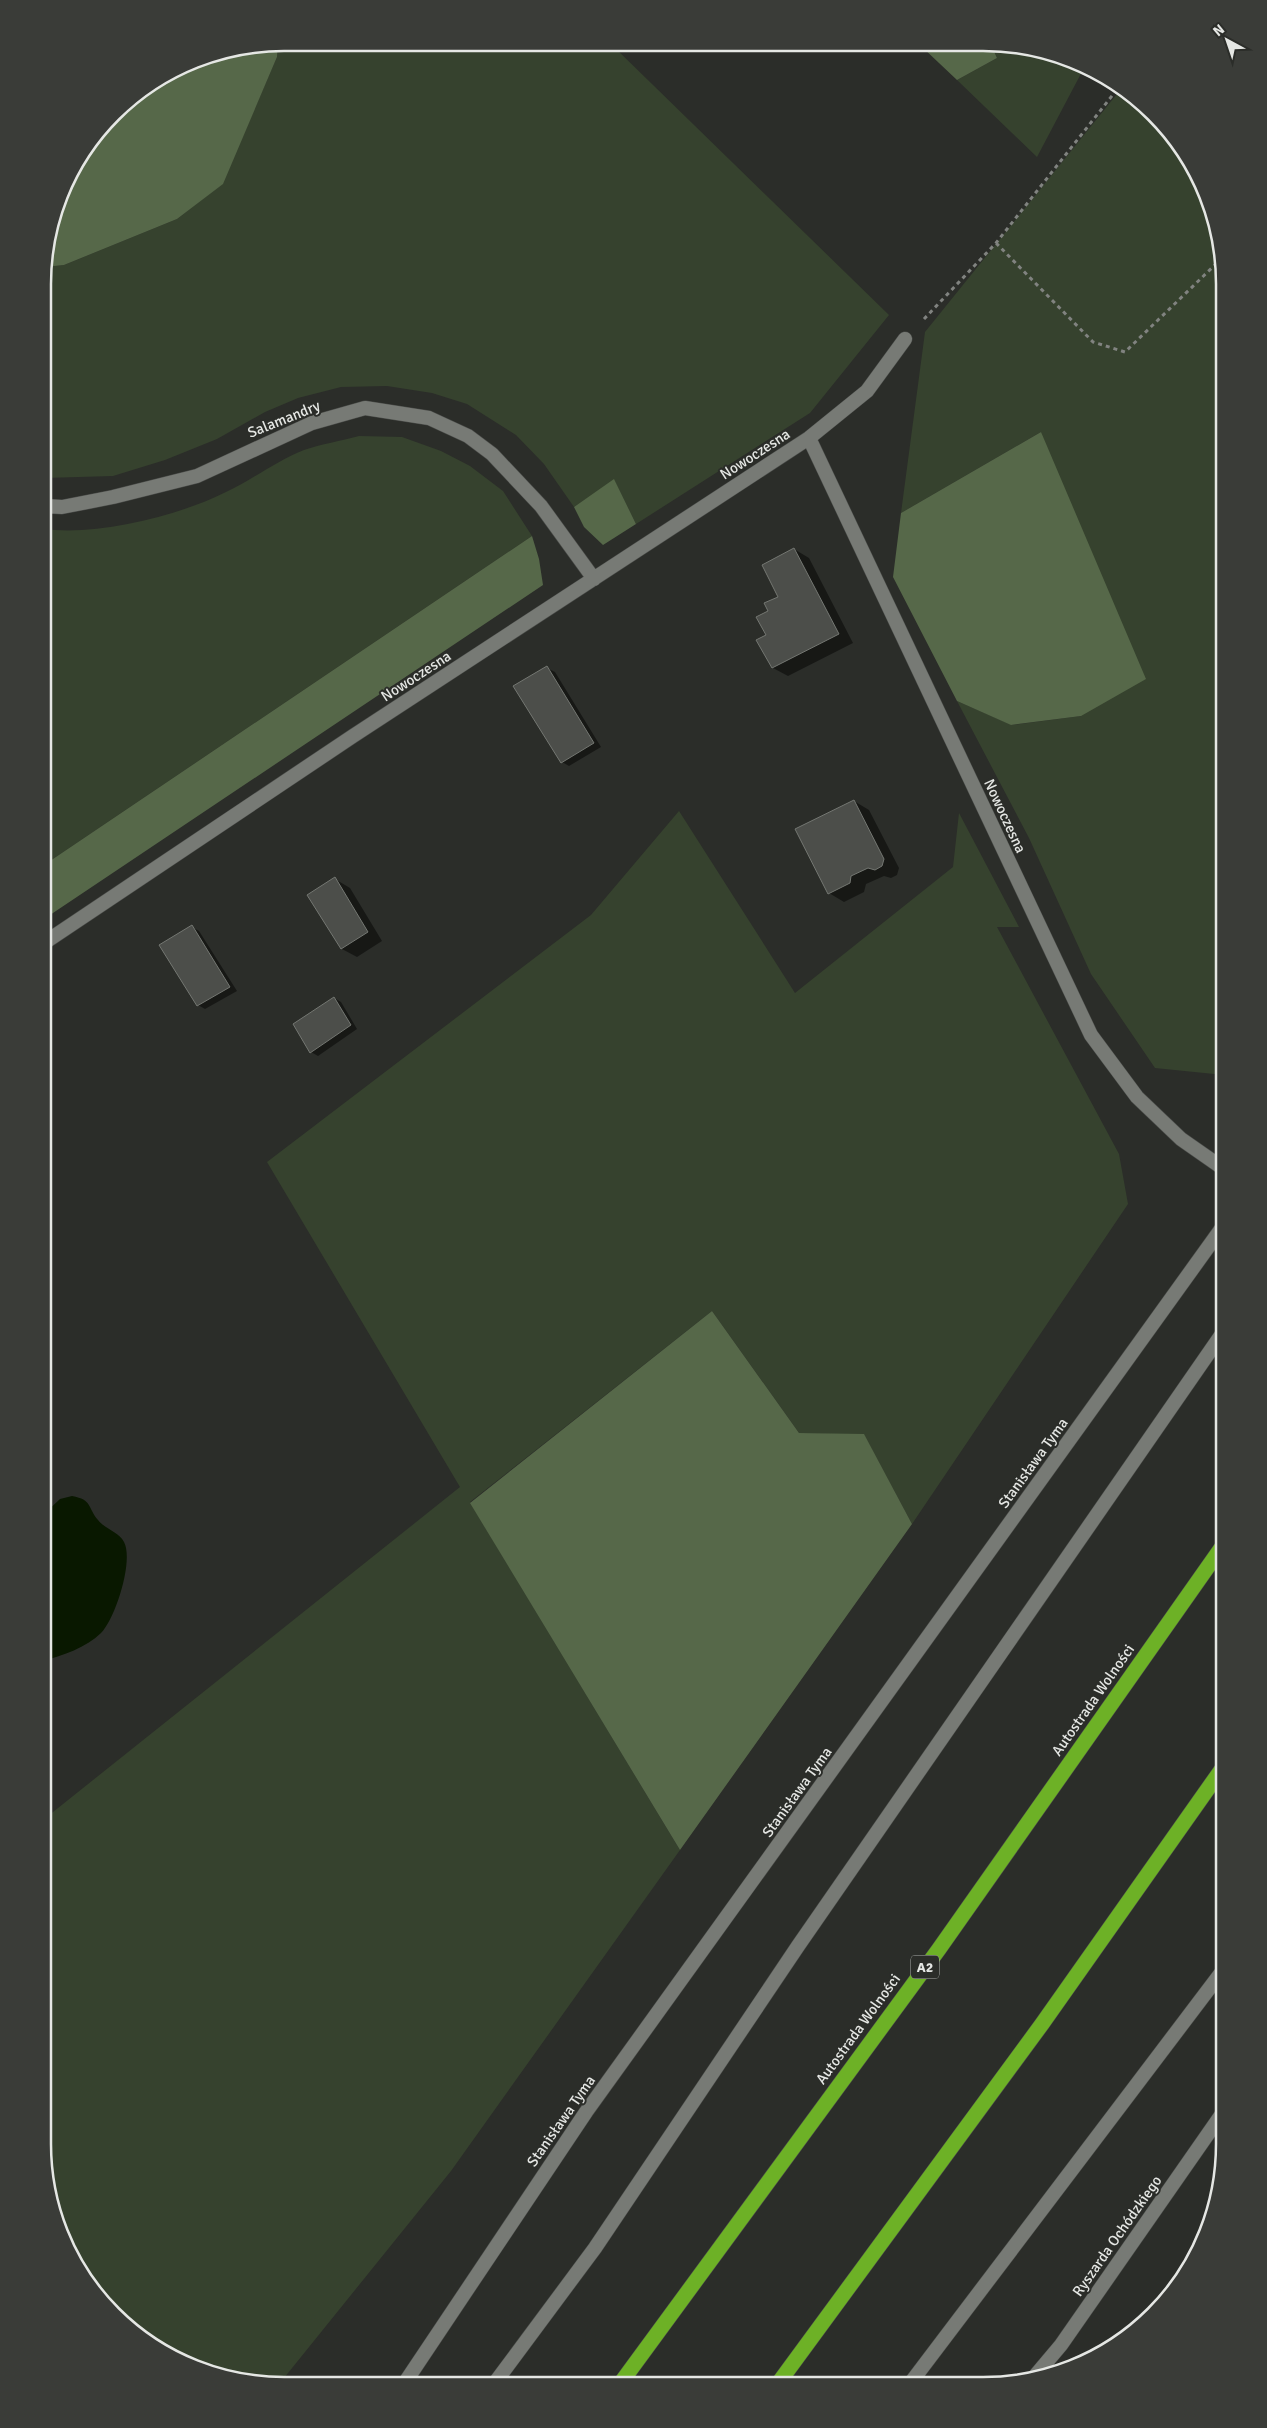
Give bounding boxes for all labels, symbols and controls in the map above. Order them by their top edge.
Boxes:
north arrow [1202,15,1252,65]
text: N [1210,21,1228,40]
street label: Salamandry [245,396,323,442]
street label: Nowoczesna [717,425,793,483]
street label: Nowoczesna [378,647,454,705]
street label: Nowoczesna [980,776,1030,856]
street label: Stanisława Tyma [994,1414,1072,1512]
street label: Autostrada Wolności [1048,1641,1138,1759]
street label: Stanisława Tyma [758,1743,836,1841]
road number: A2 [911,1955,939,1978]
street label: Autostrada Wolności [812,1970,904,2088]
street label: Stanisława Tyma [523,2072,599,2170]
street label: Ryszarda Ochódzkiego [1069,2172,1166,2300]

